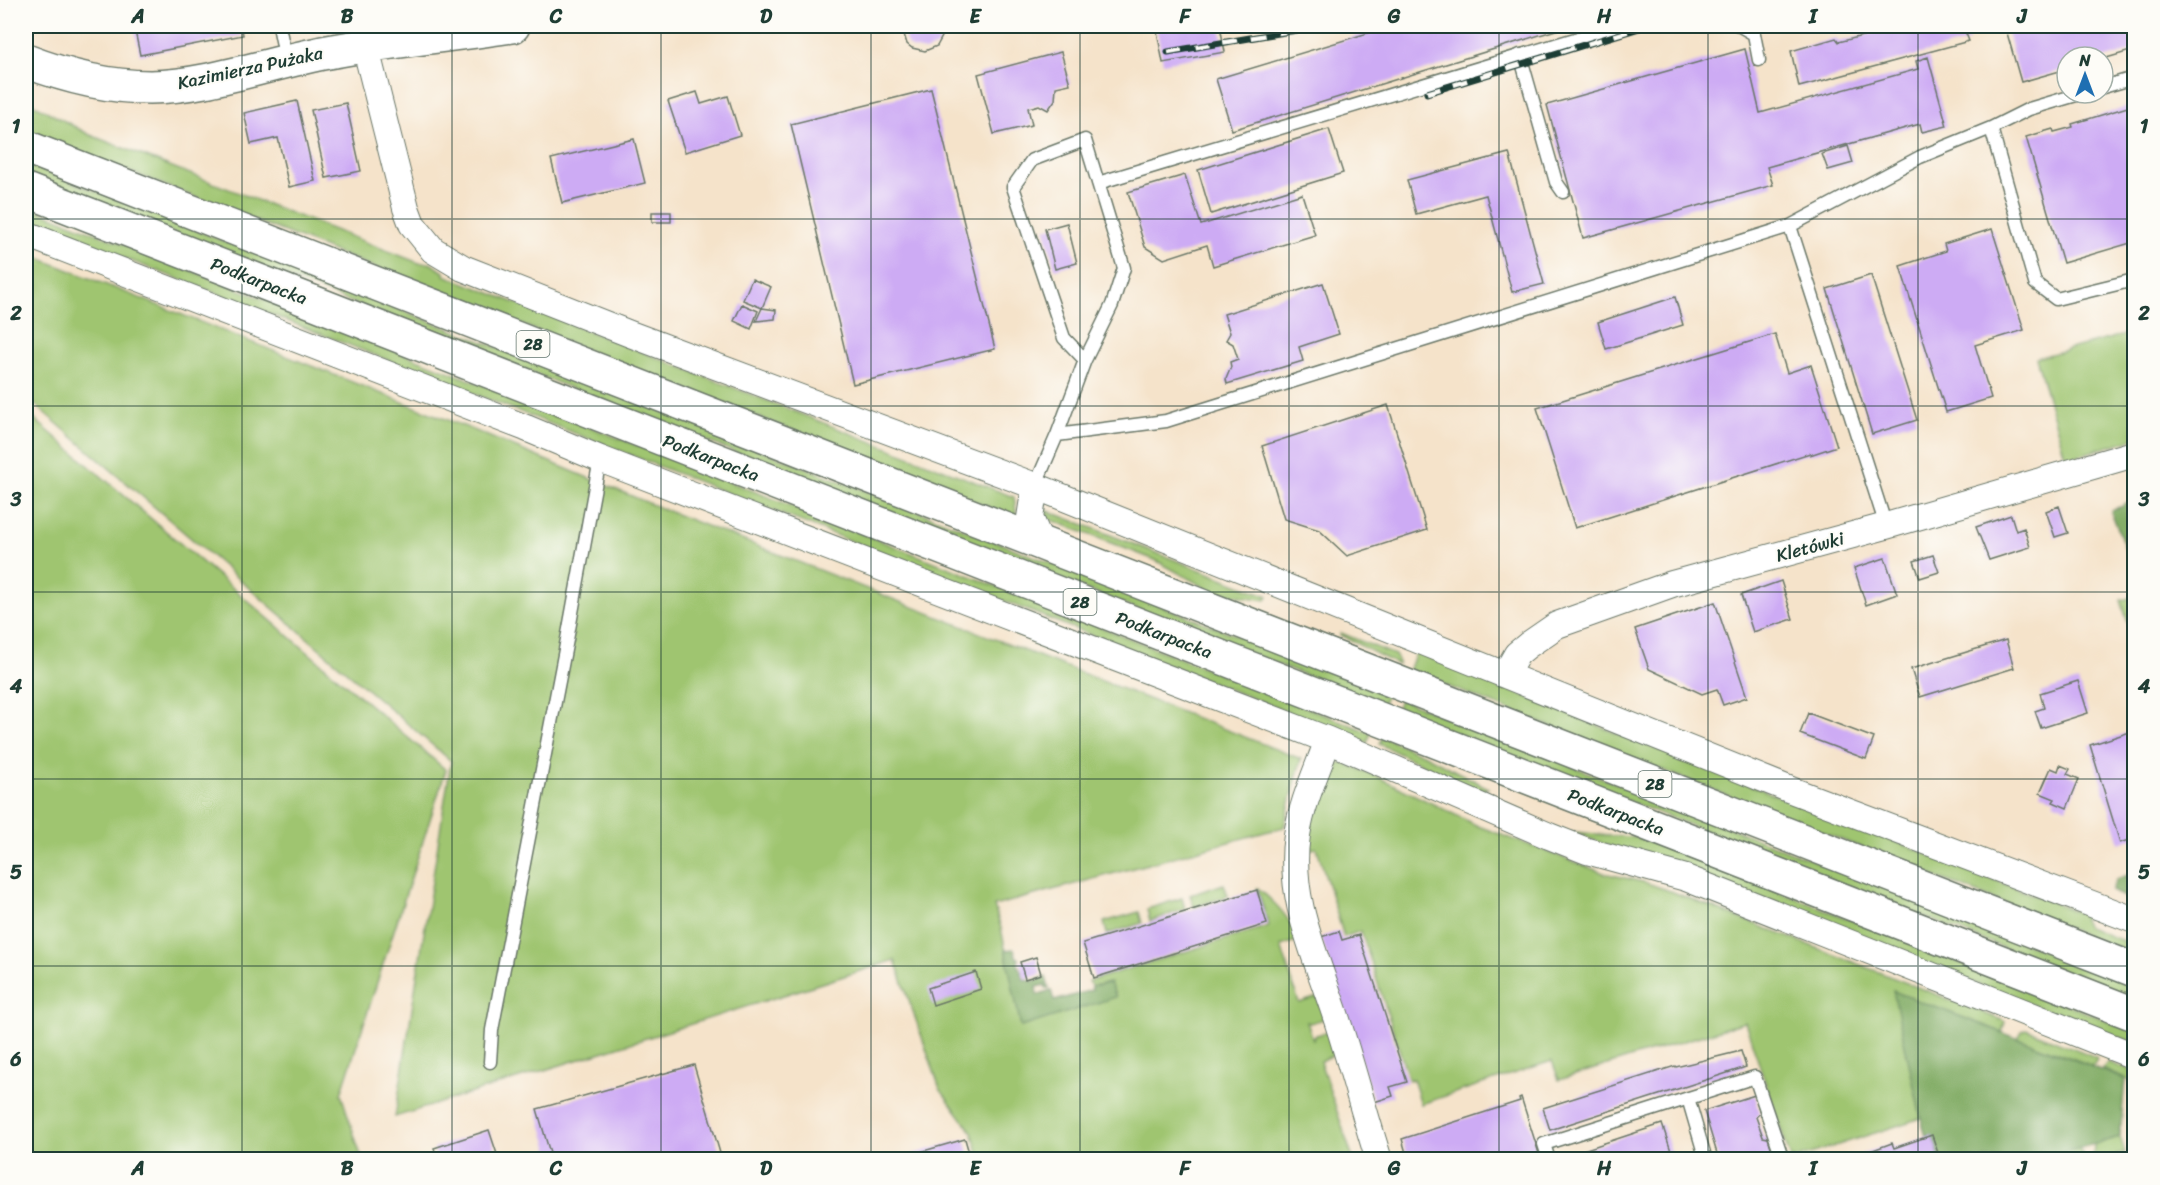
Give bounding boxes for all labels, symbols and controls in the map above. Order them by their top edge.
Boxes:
text: A [130,0,145,34]
text: B [341,0,354,34]
text: C [549,0,563,34]
text: D [760,0,773,34]
text: E [969,0,982,34]
text: F [1179,0,1192,34]
text: G [1387,0,1401,34]
text: H [1596,0,1612,34]
text: I [1808,0,1819,34]
text: J [2016,0,2028,34]
street label: Kazimierza Pużaka [174,37,327,99]
north arrow [2055,45,2115,105]
text: N [2078,46,2091,75]
text: 1 [12,109,21,144]
text: 1 [2140,109,2149,144]
street label: Podkarpacka [206,248,312,314]
text: 2 [9,296,22,331]
text: 2 [2137,296,2150,331]
road number: 28 [516,331,550,357]
street label: Podkarpacka [658,425,764,491]
text: 3 [10,482,22,517]
text: 3 [2138,482,2150,517]
street label: Kletówki [1772,522,1849,571]
road number: 28 [1064,589,1096,615]
street label: Podkarpacka [1111,602,1217,668]
text: 4 [9,669,23,704]
text: 4 [2137,669,2151,704]
road number: 28 [1638,771,1672,797]
street label: Podkarpacka [1563,779,1669,845]
text: 5 [10,855,22,890]
text: 5 [2138,855,2150,890]
text: 6 [9,1042,22,1077]
text: 6 [2137,1042,2150,1077]
text: A [130,1151,145,1185]
text: B [341,1151,354,1185]
text: C [549,1151,563,1185]
text: D [760,1151,773,1185]
text: E [969,1151,982,1185]
text: F [1179,1151,1192,1185]
text: G [1387,1151,1401,1185]
text: H [1596,1151,1612,1185]
text: I [1808,1151,1819,1185]
text: J [2016,1151,2028,1185]

